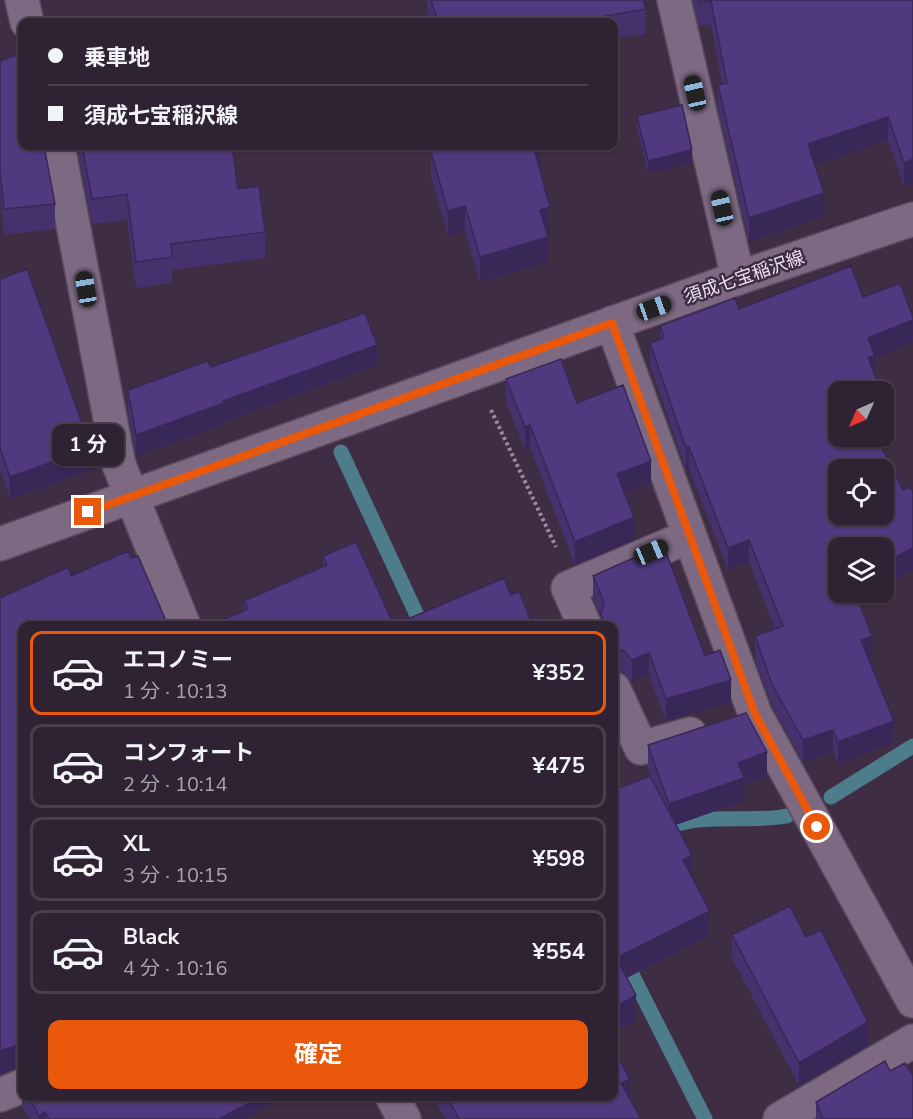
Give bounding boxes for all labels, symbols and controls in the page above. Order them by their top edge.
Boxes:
text: 乗車地 [84,43,150,73]
car [682,73,708,113]
text: 須成七宝稲沢線 [84,101,238,131]
car [709,188,735,228]
street label: 須成七宝稲沢線 [681,245,807,309]
car [74,270,98,308]
car [634,293,674,323]
north arrow [828,381,894,447]
map controls [828,381,894,603]
callout: 1 分 [52,425,124,467]
text: 1 分 [69,431,107,458]
button: locate [828,459,894,525]
route end [74,498,101,525]
car [631,537,671,567]
button: layers [828,537,894,603]
text: エコノミー [123,645,233,675]
icon: car [51,646,105,700]
text: ¥352 [532,658,585,688]
text: 1 分 · 10:13 [123,678,228,705]
text: コンフォート [123,738,254,768]
icon: car [51,739,105,793]
text: ¥475 [532,751,585,781]
text: 2 分 · 10:14 [123,771,228,798]
route start [803,813,830,840]
text: XL [123,829,150,859]
icon: car [51,832,105,886]
text: ¥598 [532,844,585,874]
text: 3 分 · 10:15 [123,862,228,889]
text: Black [123,922,179,952]
icon: car [51,925,105,979]
text: ¥554 [532,937,585,967]
text: 4 分 · 10:16 [123,955,228,982]
button: 確定 [48,1020,588,1089]

